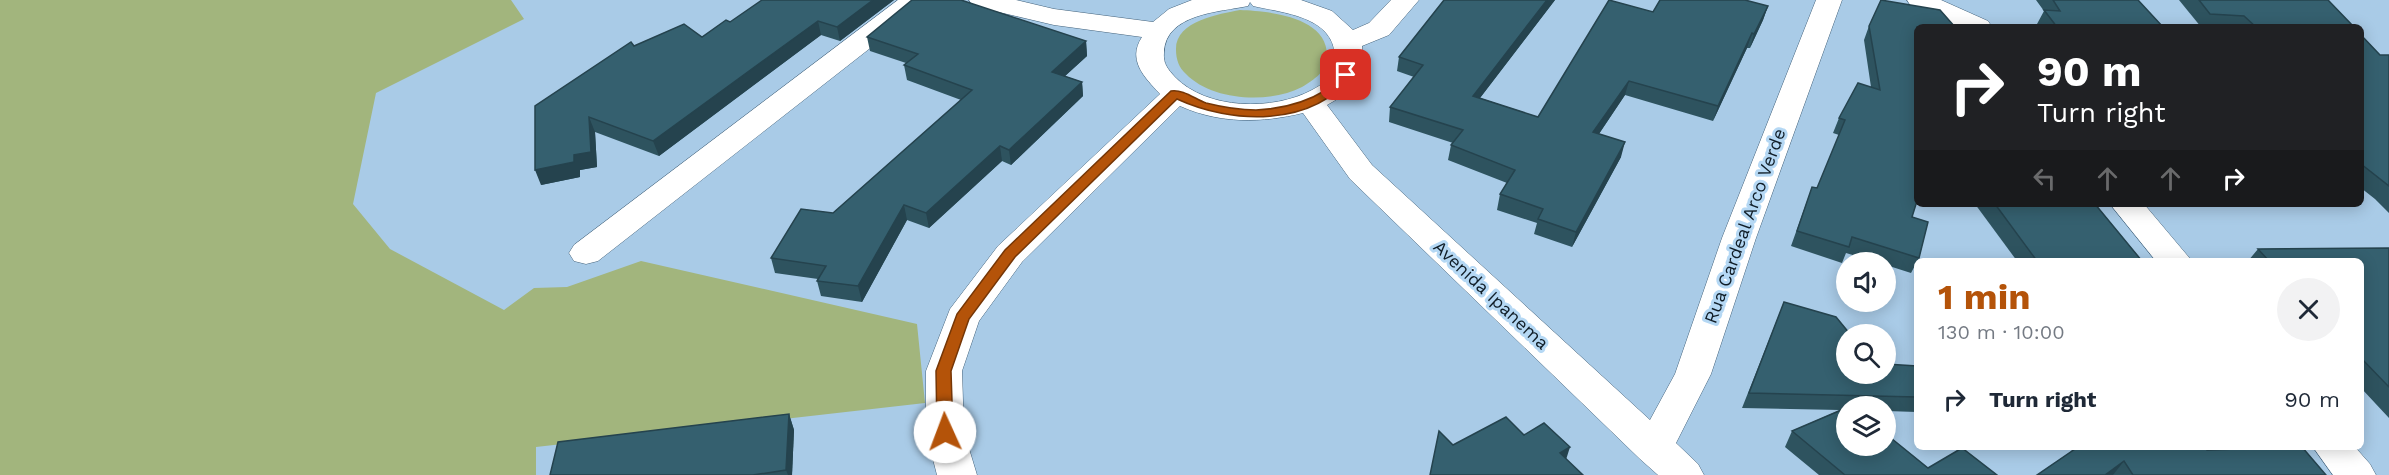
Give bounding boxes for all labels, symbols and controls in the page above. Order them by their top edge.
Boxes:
text: 90 m [2037,47,2141,96]
icon: right [1938,48,2016,126]
pin [1320,49,1371,100]
icon: arrive [1329,58,1362,91]
text: Turn right [2037,97,2166,129]
street label: Rua Cardeal Arco Verde [1699,126,1790,326]
icon: left [2028,162,2061,195]
icon: ahead [2091,162,2124,195]
icon: ahead [2154,162,2187,195]
icon: right [2217,162,2250,195]
street label: Avenida Ipanema [1429,236,1553,353]
map controls [1836,252,1896,456]
button: sound [1836,252,1896,312]
text: 1 min [1938,276,2030,318]
button: close [2277,278,2340,341]
text: 130 m · 10:00 [1938,320,2065,344]
button: search [1836,324,1896,384]
icon: right [1938,383,1971,416]
text: Turn right [1989,387,2096,412]
text: 90 m [2284,387,2340,412]
button: layers [1836,396,1896,456]
position arrow [913,400,977,464]

